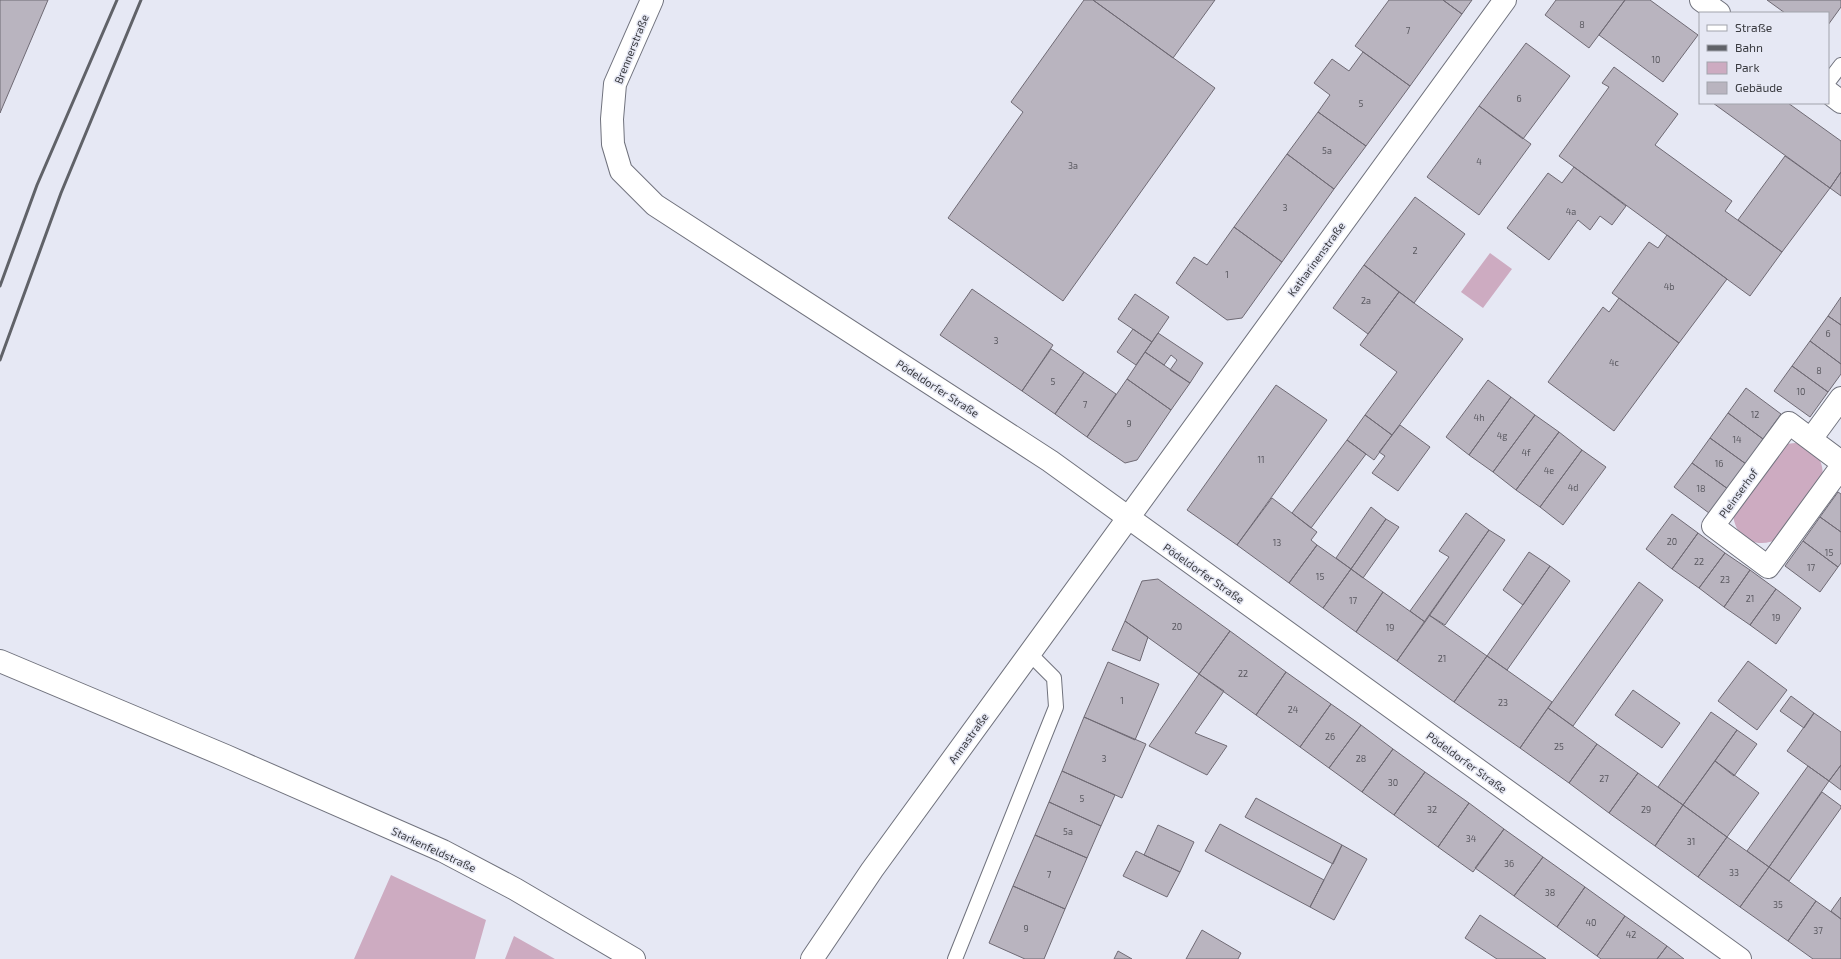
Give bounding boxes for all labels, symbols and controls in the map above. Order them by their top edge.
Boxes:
street label: Brennerstraße [611,12,651,86]
legend [1699,12,1829,104]
house number: 8 [1579,19,1585,30]
text: Straße [1735,20,1772,34]
house number: 7 [1406,25,1411,36]
text: Bahn [1735,40,1763,54]
house number: 10 [1651,54,1661,65]
text: Park [1735,60,1760,74]
text: Gebäude [1735,80,1783,94]
house number: 6 [1516,93,1522,104]
house number: 5 [1359,98,1364,109]
house number: 5a [1322,145,1332,156]
house number: 4 [1476,156,1482,167]
house number: 3a [1068,160,1078,171]
house number: 3 [1282,202,1288,213]
house number: 4a [1566,206,1576,217]
street label: Katharinenstraße [1285,219,1347,299]
house number: 2 [1412,245,1418,256]
house number: 1 [1225,269,1229,280]
house number: 4b [1664,281,1674,292]
house number: 2a [1361,295,1371,306]
house number: 6 [1825,328,1831,339]
house number: 3 [993,335,999,346]
street label: Pödeldorfer Straße [894,356,982,420]
house number: 4c [1609,357,1620,368]
house number: 8 [1816,365,1822,376]
house number: 5 [1051,376,1056,387]
house number: 10 [1796,386,1806,397]
house number: 7 [1083,399,1088,410]
house number: 12 [1751,409,1759,420]
house number: 4h [1474,412,1484,423]
house number: 9 [1126,418,1132,429]
house number: 4g [1497,430,1507,441]
house number: 14 [1732,434,1742,445]
house number: 4f [1522,447,1531,458]
house number: 11 [1257,454,1265,465]
house number: 16 [1715,458,1723,469]
house number: 4e [1544,465,1554,476]
street label: Pleinserhof [1716,465,1761,520]
house number: 4d [1568,482,1578,493]
house number: 18 [1696,483,1706,494]
house number: 20 [1667,536,1677,547]
house number: 13 [1273,537,1281,548]
street label: Pödeldorfer Straße [1161,540,1247,606]
house number: 15 [1825,547,1833,558]
house number: 22 [1694,556,1704,567]
house number: 17 [1807,562,1815,573]
house number: 15 [1316,571,1324,582]
house number: 23 [1720,574,1730,585]
house number: 21 [1746,593,1754,604]
house number: 17 [1349,595,1357,606]
house number: 19 [1772,612,1780,623]
house number: 20 [1172,621,1182,632]
house number: 19 [1386,622,1394,633]
house number: 21 [1438,653,1446,664]
house number: 22 [1238,668,1248,679]
house number: 1 [1120,695,1124,706]
house number: 23 [1498,697,1508,708]
house number: 24 [1288,704,1299,715]
street label: Annastraße [945,710,991,766]
street label: Pödeldorfer Straße [1424,729,1510,795]
house number: 26 [1325,731,1335,742]
house number: 25 [1554,741,1564,752]
house number: 3 [1101,753,1107,764]
house number: 28 [1356,753,1366,764]
house number: 27 [1599,773,1609,784]
house number: 30 [1388,777,1398,788]
house number: 5 [1080,793,1085,804]
house number: 32 [1427,804,1437,815]
house number: 29 [1641,804,1651,815]
street label: Starkenfeldstraße [390,824,478,874]
house number: 5a [1063,826,1073,837]
house number: 34 [1466,833,1477,844]
house number: 31 [1687,836,1695,847]
house number: 36 [1504,858,1514,869]
house number: 33 [1729,867,1739,878]
house number: 7 [1047,869,1052,880]
house number: 38 [1545,887,1555,898]
house number: 35 [1773,899,1783,910]
house number: 40 [1586,917,1596,928]
house number: 9 [1023,923,1029,934]
house number: 37 [1813,925,1823,936]
house number: 42 [1626,929,1636,940]

